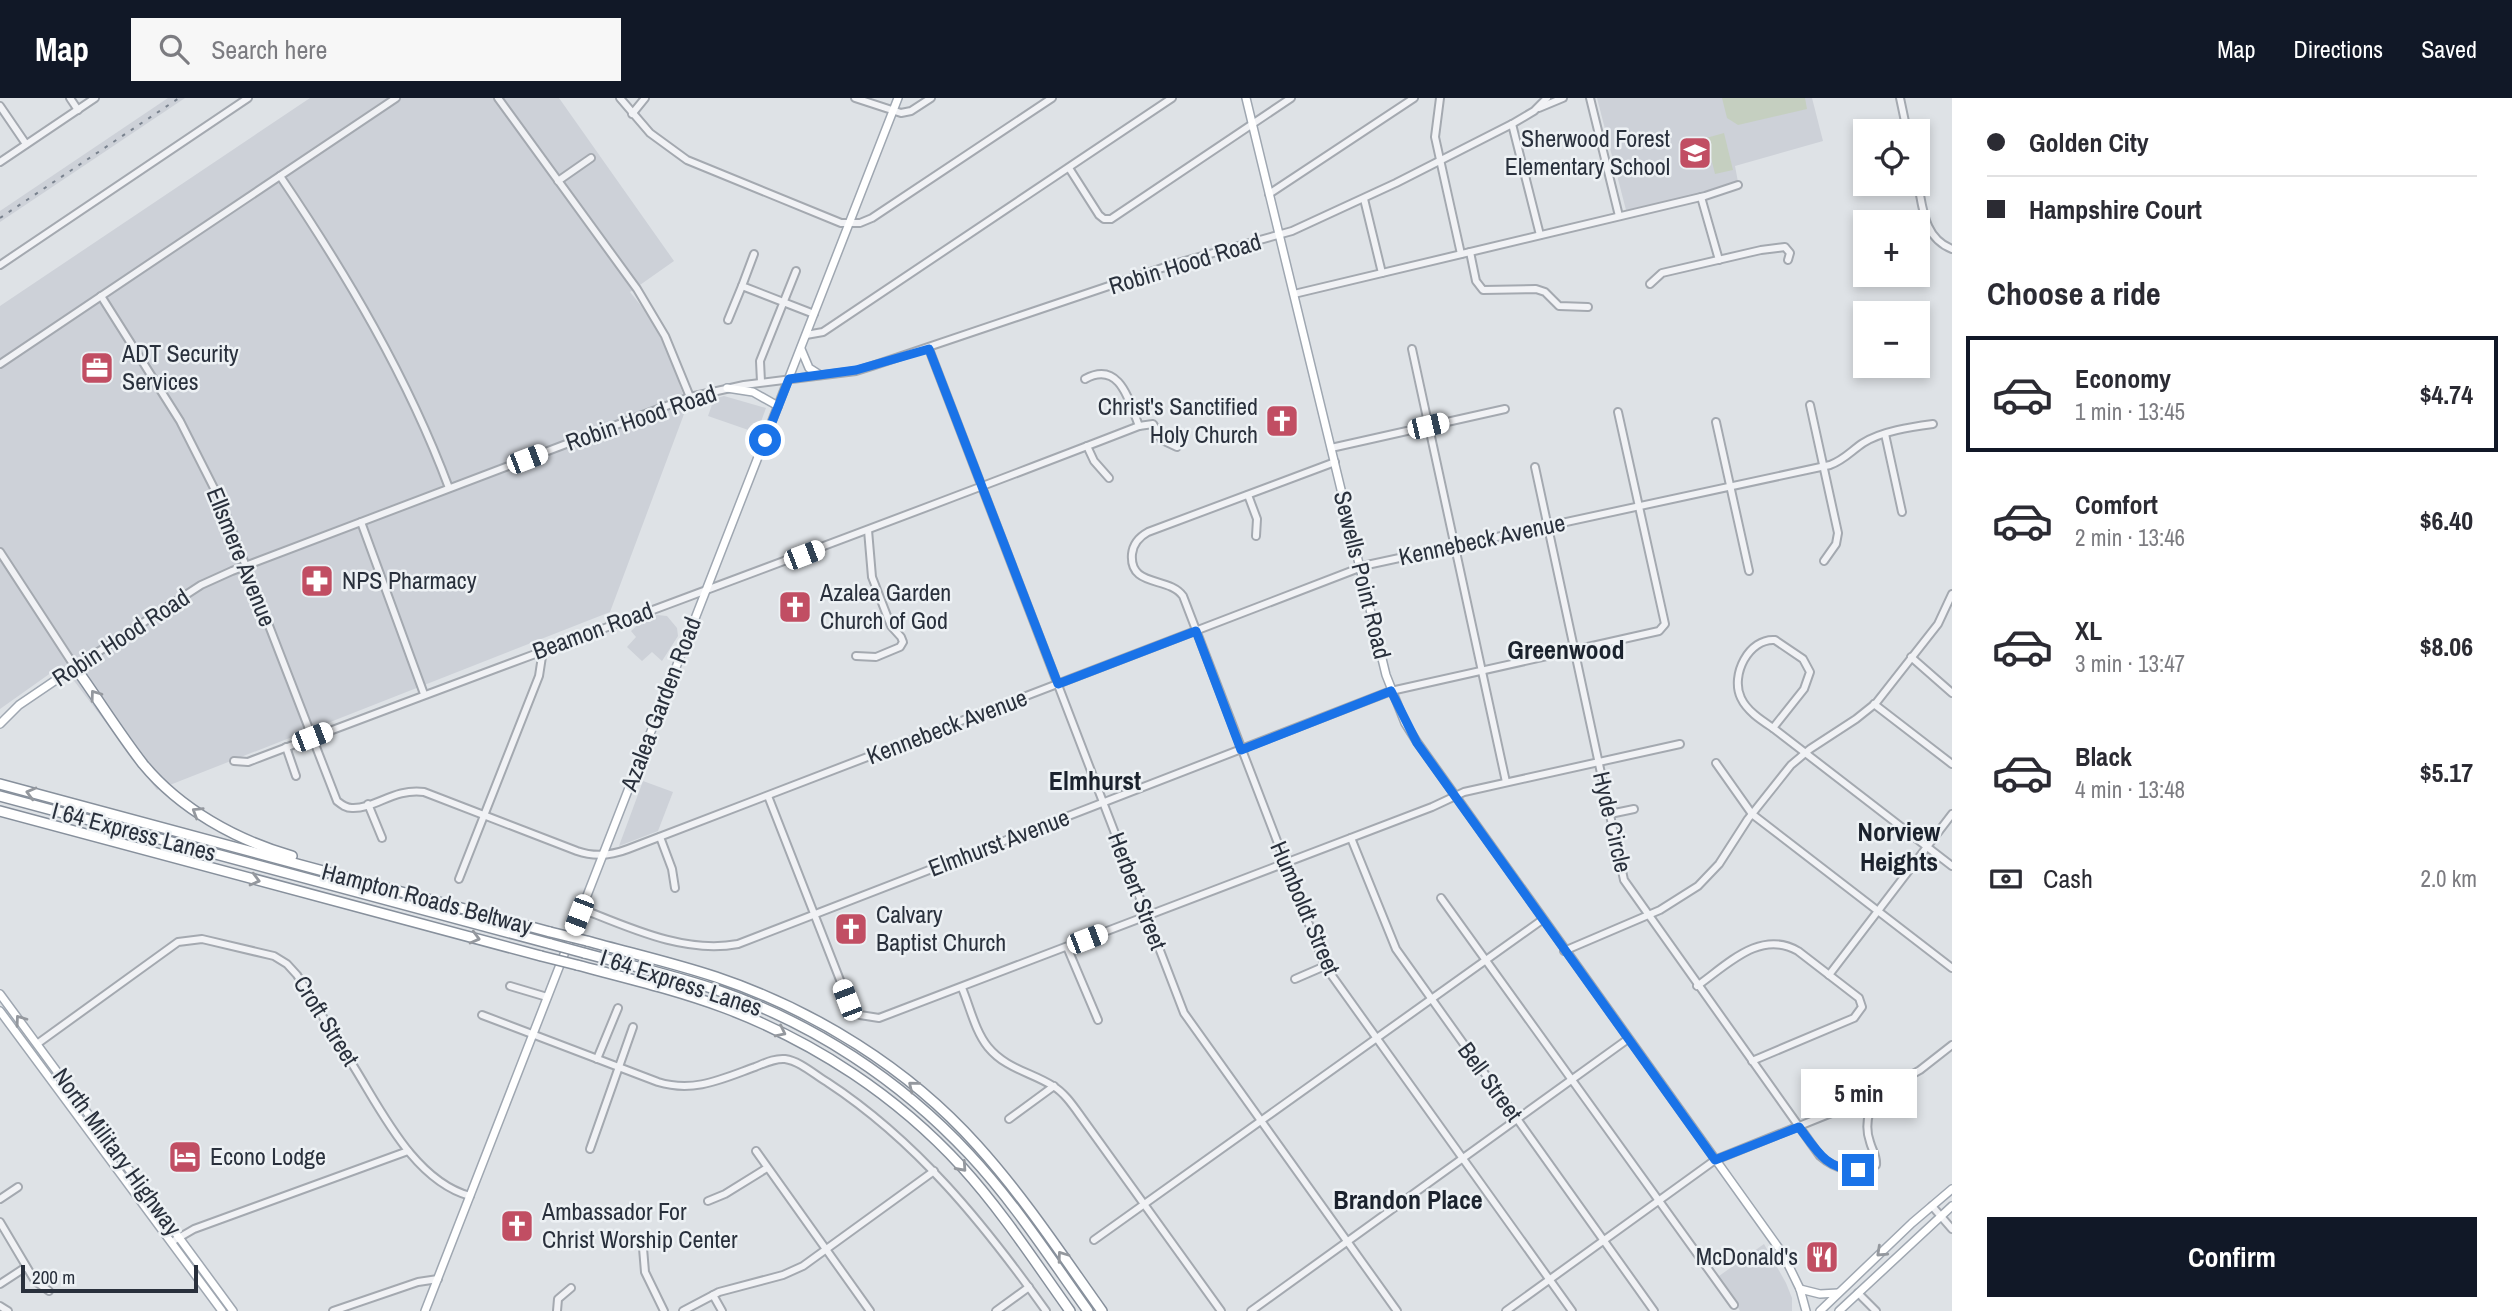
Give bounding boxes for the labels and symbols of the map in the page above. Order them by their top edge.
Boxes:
place label: Sherwood Forest Elementary School [1505,122,1671,182]
school or university icon: Sherwood Forest Elementary School [1676,134,1714,172]
street label: Robin Hood Road [1105,225,1265,301]
place label: ADT Security Services [121,337,239,397]
office icon: ADT Security Services [78,349,116,387]
street label: Robin Hood Road [561,376,720,458]
place label: Christ's Sanctified Holy Church [1098,390,1258,450]
church icon: Christ's Sanctified Holy Church [1263,402,1301,440]
car [1406,411,1451,441]
route start [749,424,781,456]
car [504,442,551,476]
street label: Ellsmere Avenue [199,482,284,631]
street label: Sewells Point Road [1327,488,1399,662]
street label: Kennebeck Avenue [1396,506,1568,572]
car [781,538,828,572]
pharmacy icon: NPS Pharmacy [298,562,336,600]
place label: NPS Pharmacy [342,564,477,596]
place label: Azalea Garden Church of God [819,576,951,636]
street label: Robin Hood Road [46,581,195,693]
church icon: Azalea Garden Church of God [776,588,814,626]
street label: Beamon Road [528,594,657,667]
street label: Azalea Garden Road [612,612,708,796]
district label: Greenwood [1507,632,1625,667]
street label: Kennebeck Avenue [862,681,1031,771]
one-way arrow [91,690,103,702]
car [289,720,336,754]
district label: Elmhurst [1049,763,1141,798]
street label: Hyde Circle [1586,768,1640,875]
one-way arrow [25,786,37,801]
street label: I 64 Express Lanes [49,794,220,868]
street label: Elmhurst Avenue [924,801,1074,884]
one-way arrow [192,807,205,820]
district label: Norview Heights [1858,814,1941,879]
street label: Herbert Street [1101,827,1175,955]
street label: Humboldt Street [1263,836,1349,980]
street label: Hampton Roads Beltway [319,855,536,942]
one-way arrow [249,871,261,886]
car [562,892,597,938]
place label: Calvary Baptist Church [876,898,1006,958]
church icon: Calvary Baptist Church [832,910,870,948]
car [1064,922,1111,956]
one-way arrow [469,930,481,944]
street label: I 64 Express Lanes [596,941,766,1023]
street label: Croft Street [287,969,367,1072]
car [830,977,865,1023]
one-way arrow [15,1015,28,1028]
one-way arrow [774,1023,786,1037]
street label: Bell Street [1451,1035,1531,1128]
street label: North Military Highway [46,1061,190,1242]
callout: 5 min [1800,1068,1916,1118]
one-way arrow [908,1081,920,1094]
hotel icon: Econo Lodge [166,1138,204,1176]
place label: Econo Lodge [210,1140,326,1172]
route end [1842,1154,1874,1186]
one-way arrow [954,1159,966,1172]
district label: Brandon Place [1333,1182,1483,1217]
place label: Ambassador For Christ Worship Center [541,1195,738,1255]
church icon: Ambassador For Christ Worship Center [498,1207,536,1245]
restaurant icon: McDonald's [1803,1238,1841,1276]
place label: McDonald's [1696,1240,1798,1272]
one-way arrow [1876,1244,1889,1257]
one-way arrow [1058,1251,1071,1264]
scale bar [21,1262,198,1294]

